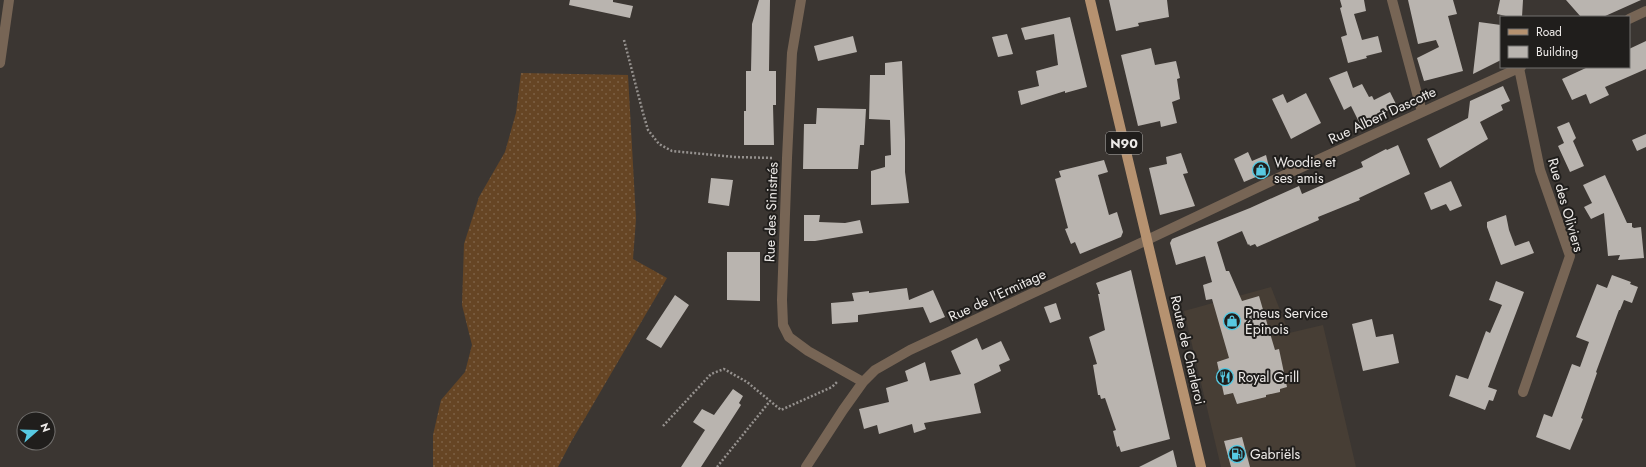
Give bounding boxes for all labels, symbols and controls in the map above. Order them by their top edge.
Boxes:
legend [1500,16,1630,68]
text: Road [1536,23,1562,41]
text: Building [1536,43,1578,61]
street label: Rue Albert Dascotte [1325,81,1439,149]
road number: N90 [1106,132,1142,154]
place label: Woodie et ses amis [1274,152,1336,188]
street label: Rue des Oliviers [1543,156,1589,255]
shop icon: Woodie et ses amis [1251,160,1271,180]
street label: Rue des Sinistrés [759,161,783,263]
street label: Rue de l'Ermitage [945,264,1049,326]
street label: Route de Charleroi [1166,293,1210,407]
place label: Pneus Service Épinois [1245,303,1328,339]
shop icon: Pneus Service Épinois [1222,311,1242,331]
restaurant icon: Royal Grill [1215,367,1235,387]
place label: Royal Grill [1238,367,1299,387]
north arrow [16,411,56,451]
text: N [36,421,54,434]
fuel station icon: Gabriëls [1227,444,1247,464]
place label: Gabriëls [1250,444,1300,464]

